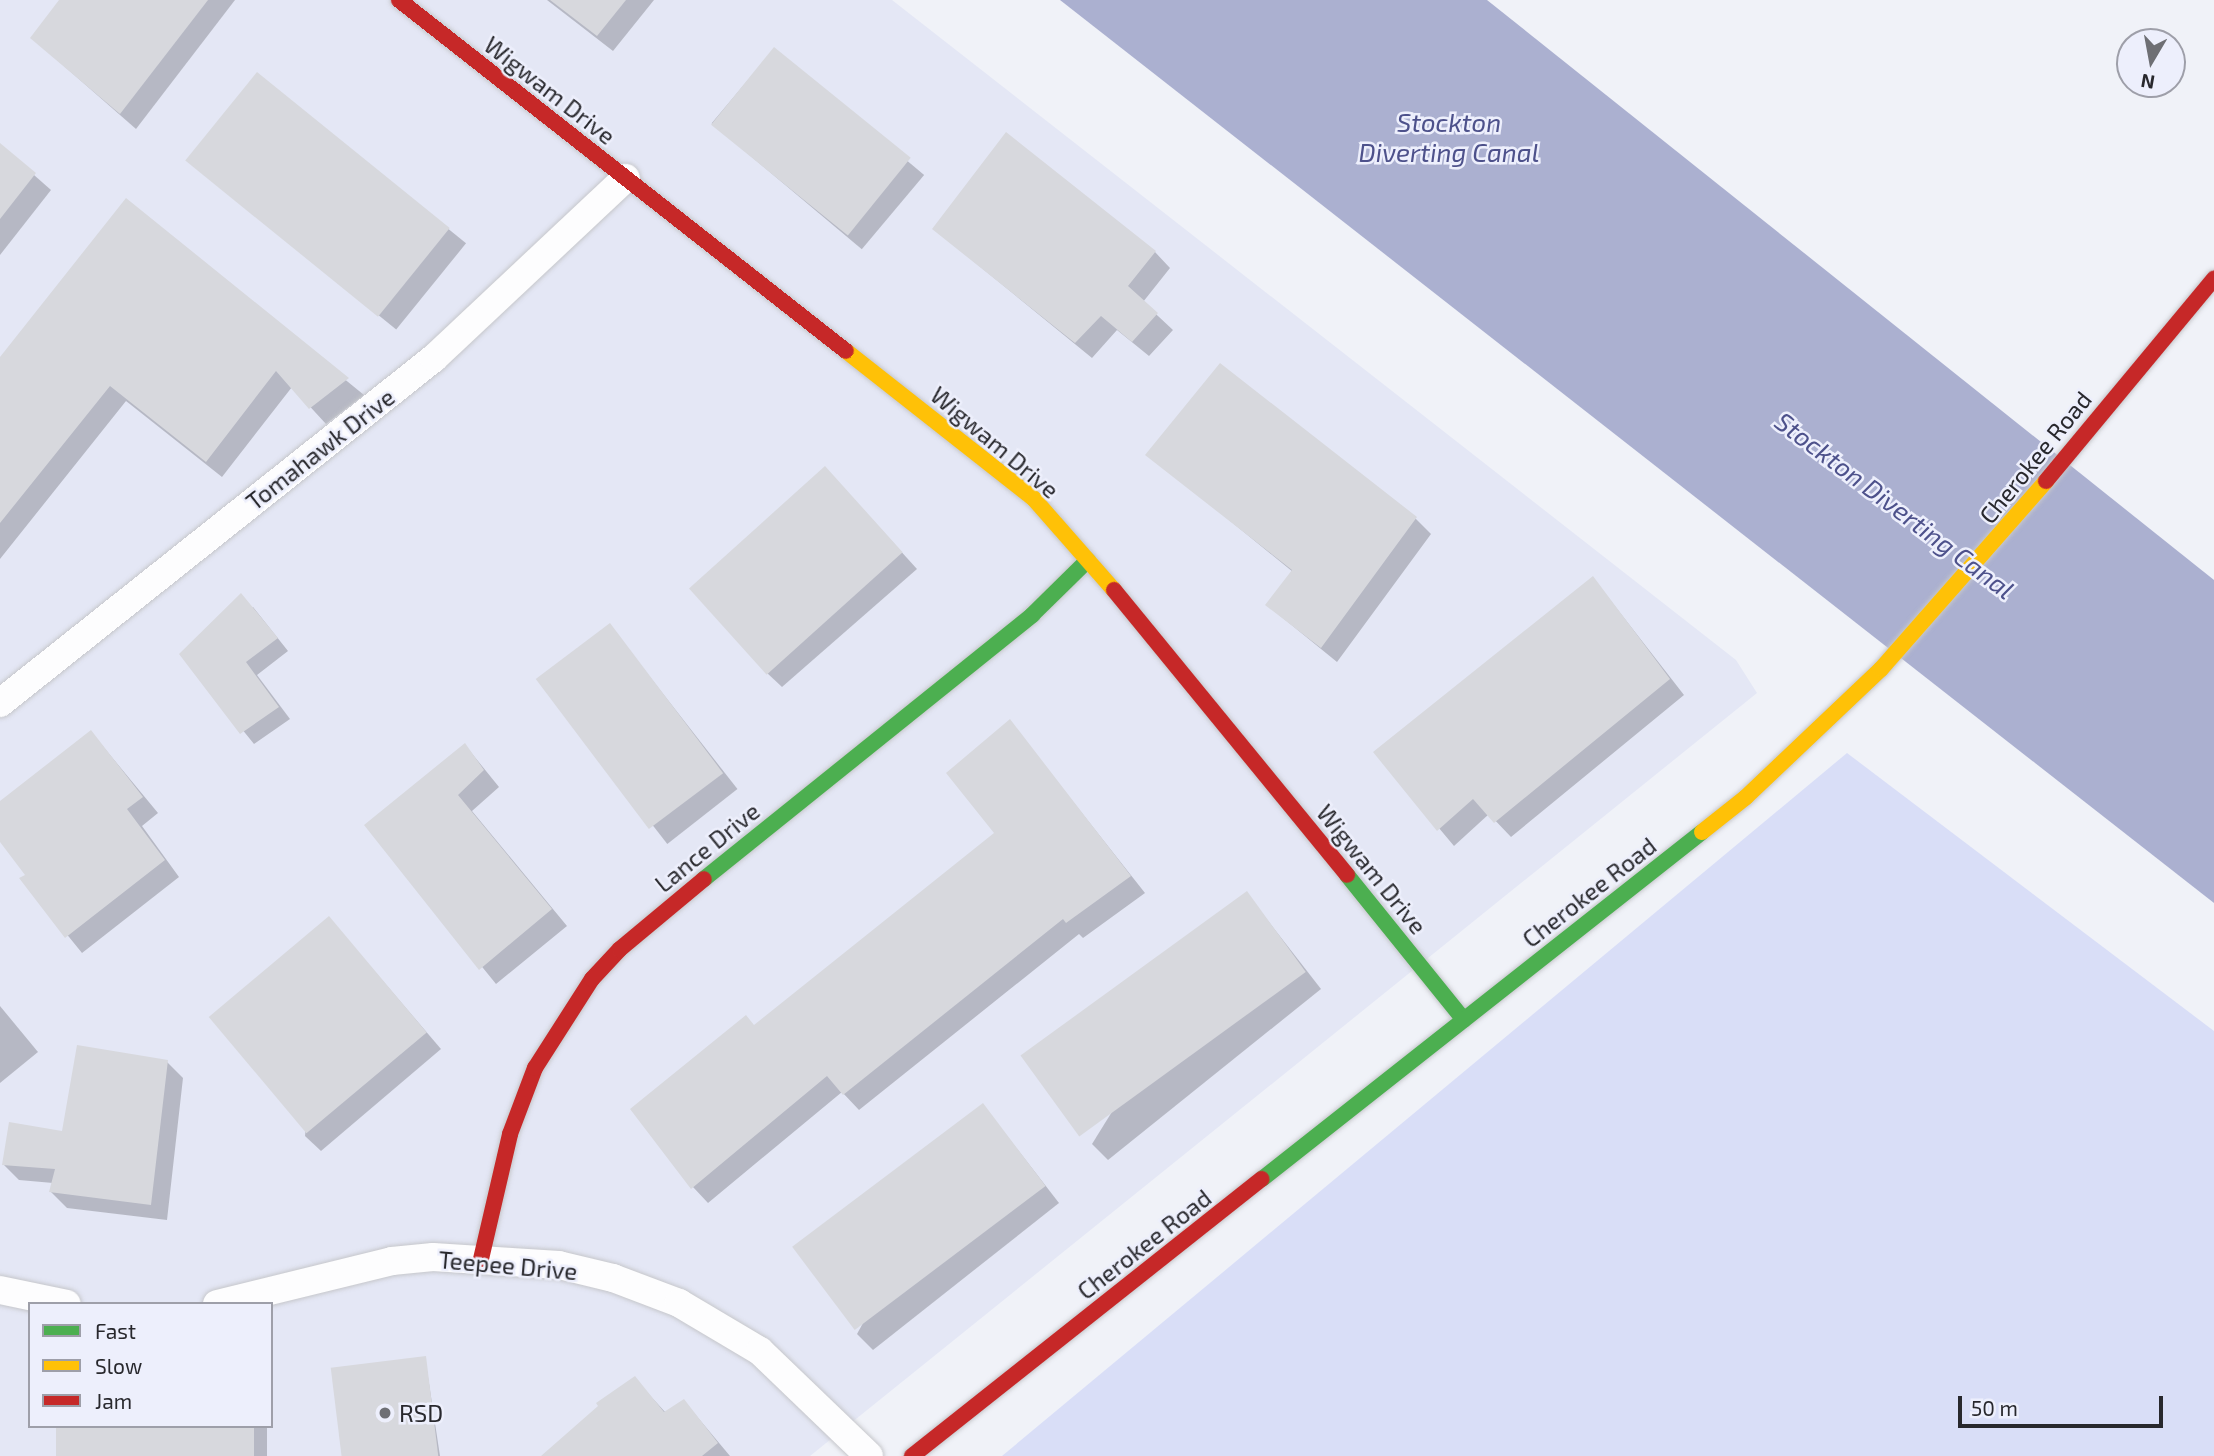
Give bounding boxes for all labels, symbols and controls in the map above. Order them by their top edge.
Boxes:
north arrow [2116,28,2186,98]
street label: Wigwam Drive [479,30,621,150]
text: N [2139,70,2156,95]
water label: Stockton Diverting Canal [1359,106,1539,168]
street label: Wigwam Drive [925,380,1065,504]
street label: Tomahawk Drive [240,382,400,516]
street label: Cherokee Road [1973,385,2097,529]
water label: Stockton Diverting Canal [1769,405,2021,605]
street label: Lance Drive [649,796,765,898]
street label: Wigwam Drive [1311,798,1433,940]
street label: Cherokee Road [1516,831,1662,953]
street label: Cherokee Road [1071,1183,1217,1305]
street label: Teepee Drive [437,1245,579,1285]
legend [28,1302,273,1428]
text: Fast [95,1318,136,1343]
text: Slow [95,1353,142,1378]
scale bar [1962,1382,2167,1426]
text: Jam [95,1388,132,1413]
text: 50 m [1971,1395,2018,1420]
place label: RSD [399,1399,443,1427]
marker: RSD [377,1405,393,1421]

